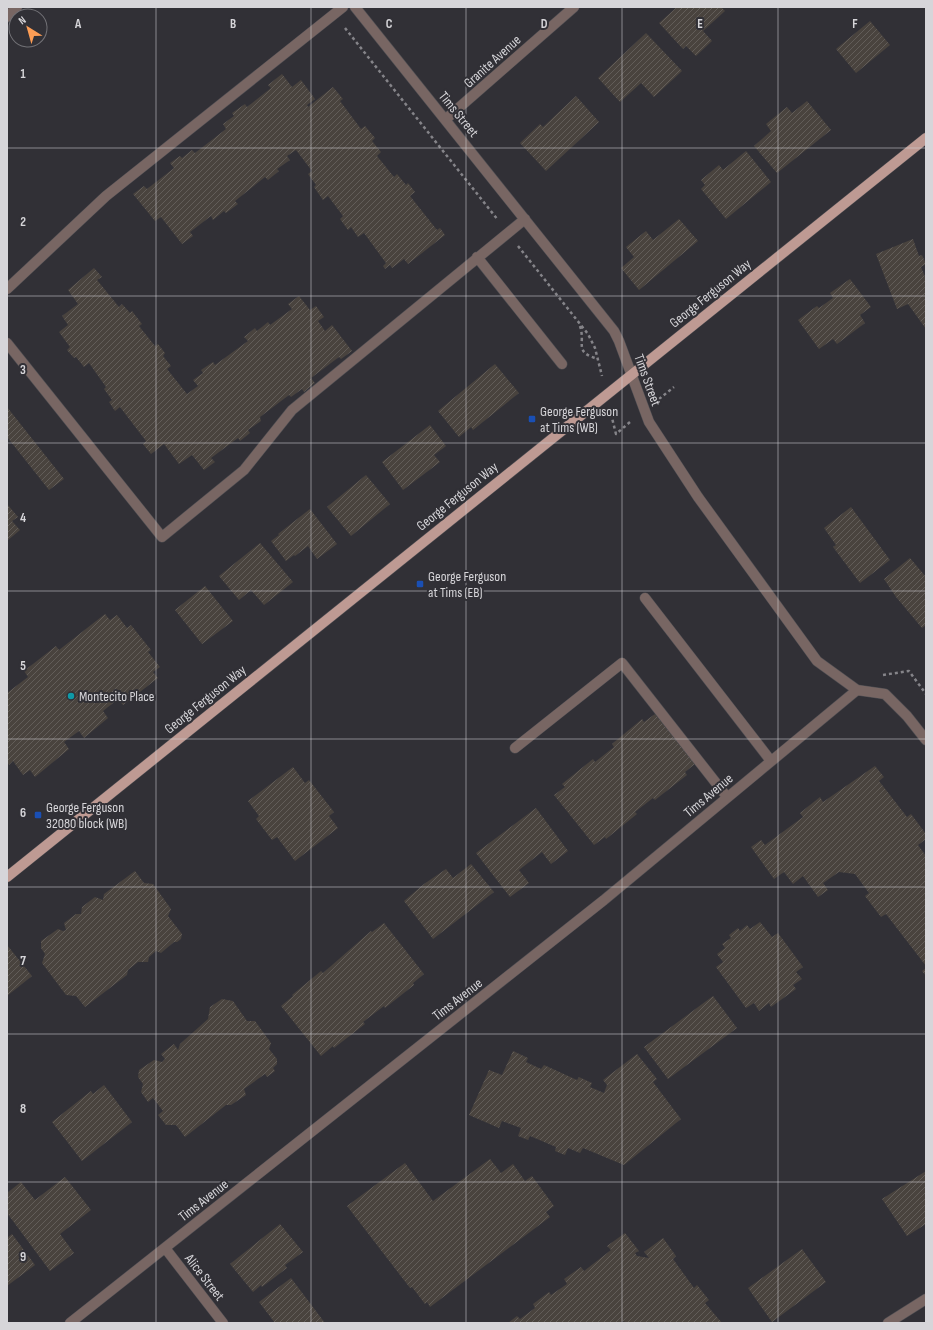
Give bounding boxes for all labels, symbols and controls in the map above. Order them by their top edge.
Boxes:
north arrow [8,8,48,48]
text: N [16,13,29,27]
text: A [74,16,82,32]
text: B [230,16,236,32]
text: C [386,16,393,32]
text: D [541,16,548,32]
text: E [697,16,703,32]
text: F [852,16,858,32]
street label: Granite Avenue [460,31,524,91]
text: 1 [20,66,26,82]
street label: Tims Street [435,88,482,141]
text: 2 [20,214,26,230]
street label: George Ferguson Way [666,255,755,331]
street label: Tims Street [630,352,665,408]
text: 3 [20,362,26,378]
place label: George Ferguson at Tims (WB) [540,403,618,436]
marker: George Ferguson at Tims (WB) [527,414,537,424]
street label: George Ferguson Way [413,458,502,534]
text: 4 [20,510,26,526]
place label: George Ferguson at Tims (EB) [428,568,506,601]
marker: George Ferguson at Tims (EB) [415,579,425,589]
text: 5 [20,658,26,674]
street label: George Ferguson Way [161,661,250,737]
place label: Montecito Place [79,688,154,705]
marker: Montecito Place [66,691,76,701]
street label: Tims Avenue [680,770,736,821]
place label: George Ferguson 32080 block (WB) [46,799,127,832]
text: 6 [20,805,26,821]
marker: George Ferguson 32080 block (WB) [33,810,43,820]
text: 7 [20,953,26,969]
street label: Tims Avenue [429,975,486,1024]
text: 8 [20,1101,26,1117]
street label: Tims Avenue [175,1176,232,1225]
text: 9 [20,1249,26,1265]
street label: Alice Street [180,1250,228,1304]

